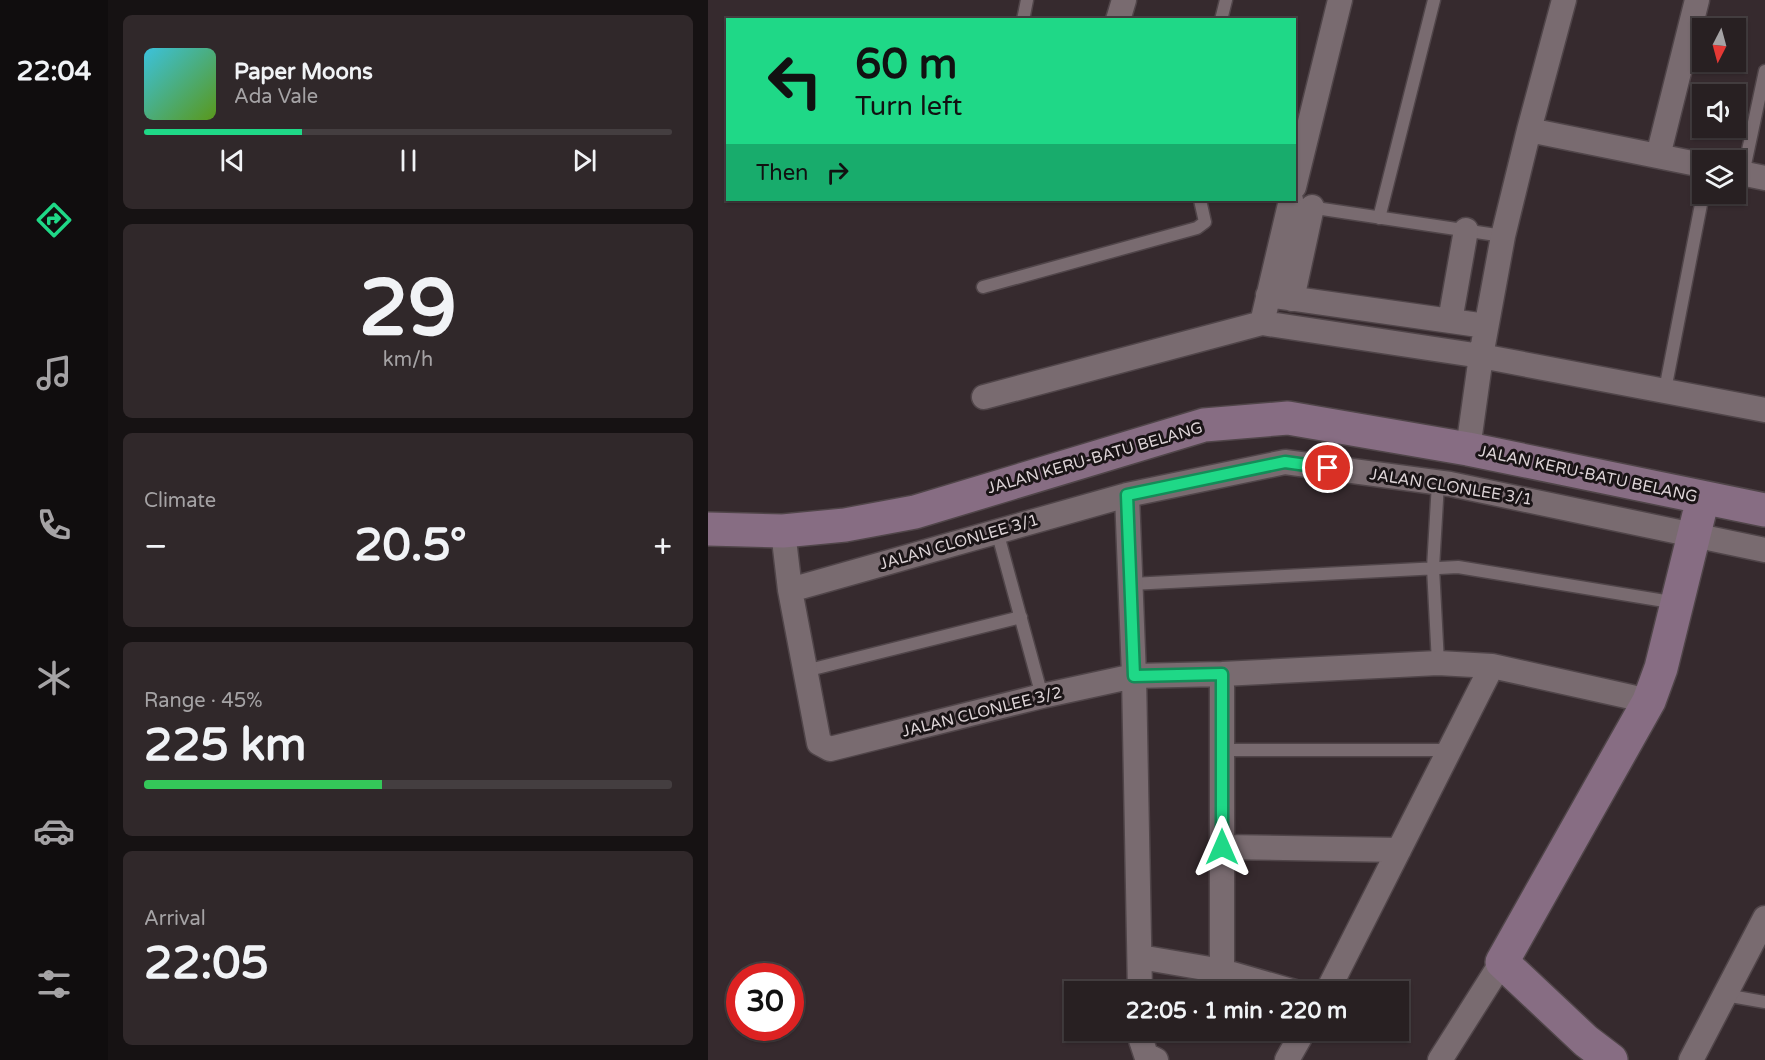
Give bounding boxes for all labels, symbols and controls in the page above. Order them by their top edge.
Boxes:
north arrow [1692,18,1746,72]
map controls [1692,18,1746,204]
text: 60 m [855,39,957,90]
icon: left [756,42,834,120]
text: 22:04 [17,55,91,88]
text: Paper Moons [234,59,373,85]
button: sound [1692,84,1746,138]
text: Ada Vale [234,85,318,109]
text: Turn left [855,90,962,123]
icon: previous [216,144,249,177]
icon: pause [392,144,425,177]
icon: next [568,144,601,177]
button: layers [1692,150,1746,204]
icon: right [821,156,854,189]
text: Then [756,160,809,186]
icon: directions [33,199,75,241]
text: 29 [359,262,457,356]
text: km/h [383,348,433,372]
icon: music [33,352,75,394]
street label: JALAN KERU-BATU BELANG [985,418,1205,498]
street label: JALAN KERU-BATU BELANG [1477,441,1699,507]
pin [1302,442,1353,493]
icon: arrive [1311,451,1344,484]
street label: JALAN CLONLEE 3/1 [1368,464,1534,510]
text: Climate [144,489,216,513]
icon: phone [33,504,75,546]
street label: JALAN CLONLEE 3/1 [877,510,1041,574]
text: 20.5° [354,519,467,573]
text: − [144,527,168,566]
text: + [653,527,672,566]
icon: climate [33,657,75,699]
street label: JALAN CLONLEE 3/2 [900,682,1064,742]
text: Range · 45% [144,689,263,713]
text: 225 km [144,719,306,773]
icon: car [33,810,75,852]
position arrow [1190,815,1254,879]
text: Arrival [144,907,206,931]
text: 22:05 [144,937,269,991]
icon: filters [33,963,75,1005]
speed limit sign: 30 [726,963,804,1041]
text: 22:05 · 1 min · 220 m [1126,998,1347,1024]

